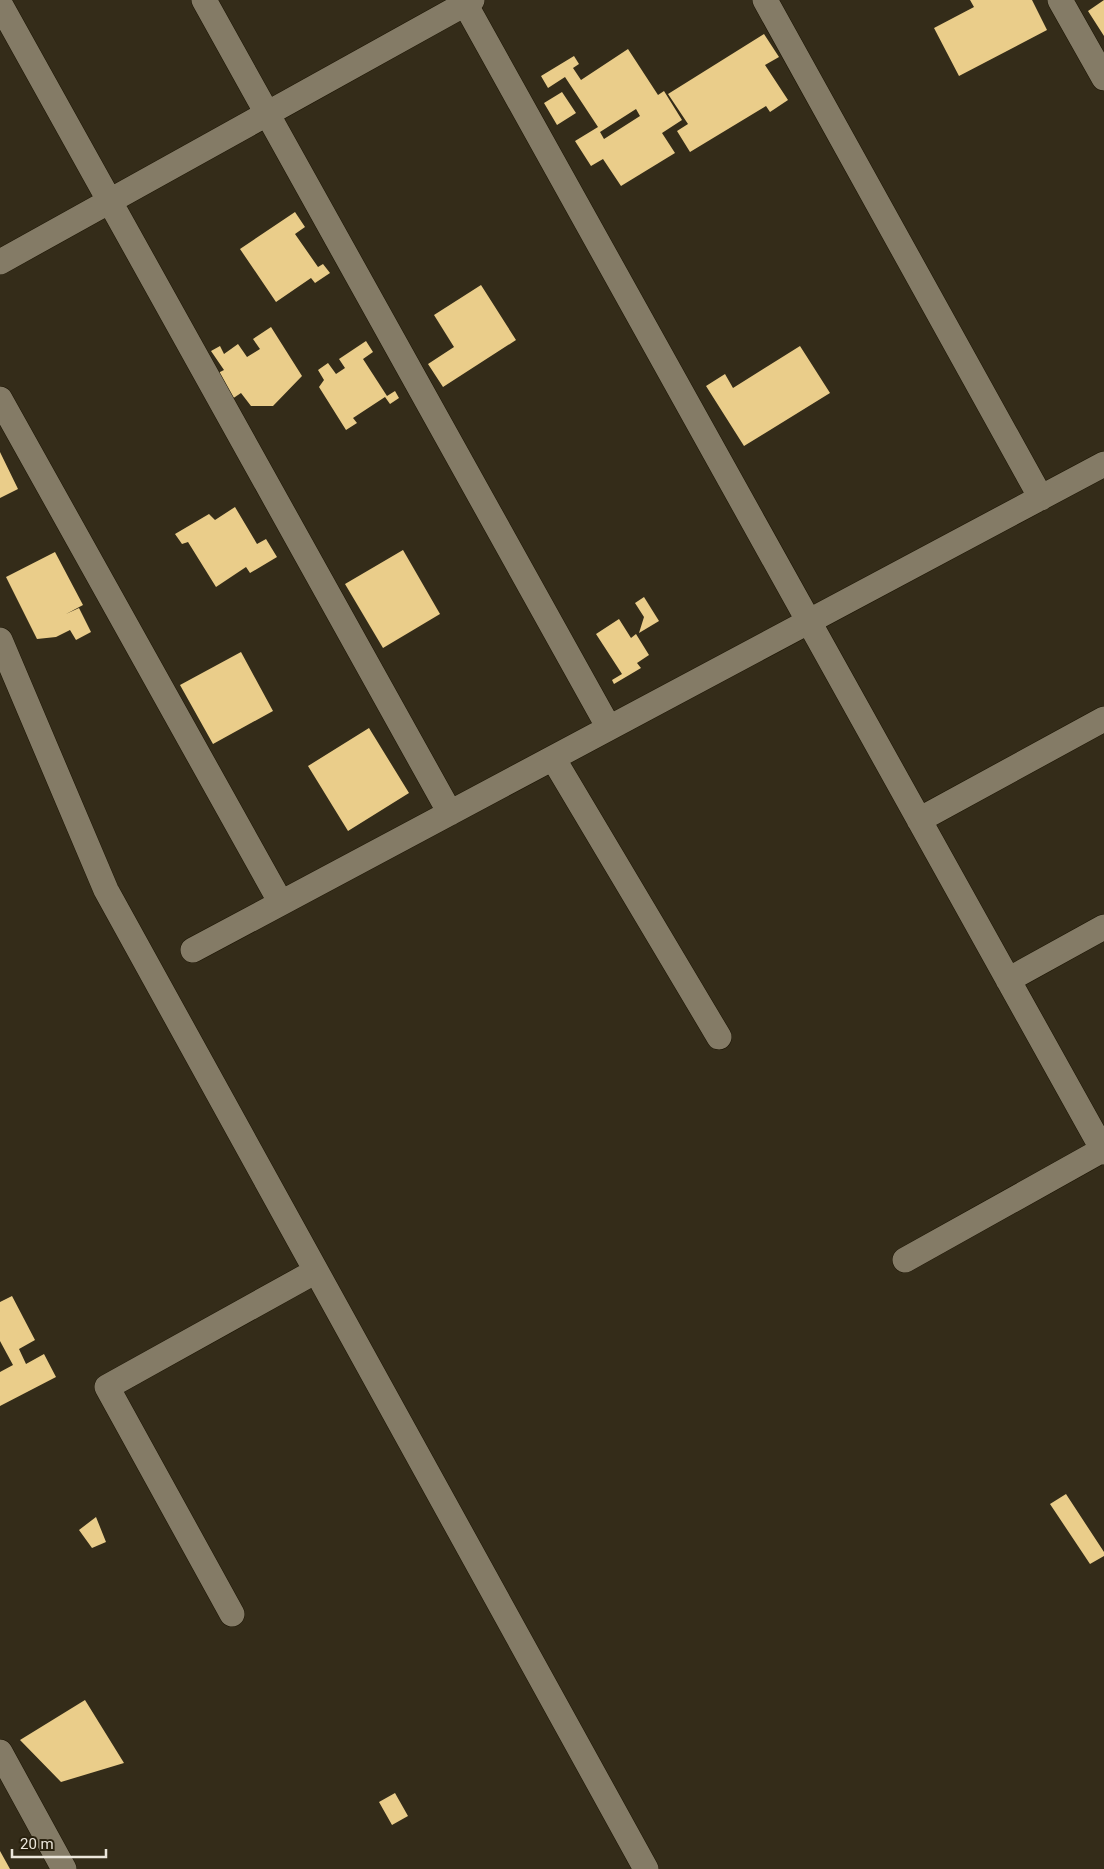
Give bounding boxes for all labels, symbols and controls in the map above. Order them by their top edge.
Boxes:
scale bar [12,1826,106,1858]
text: 20 m [20,1835,54,1853]

